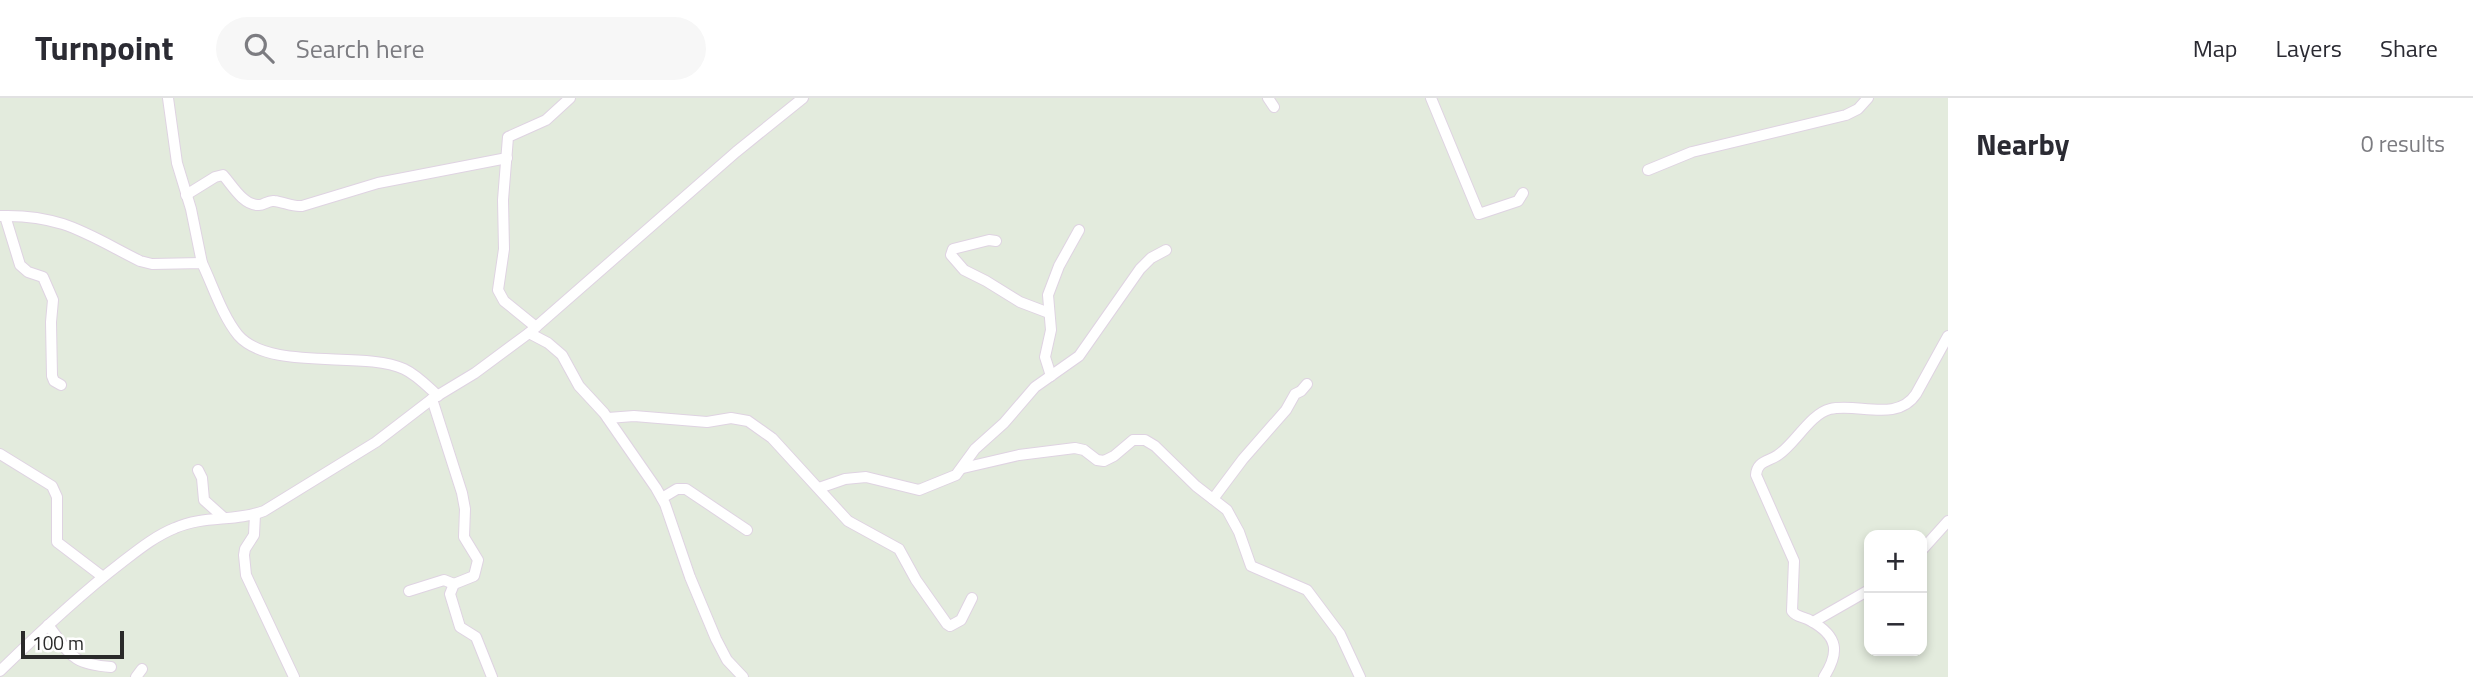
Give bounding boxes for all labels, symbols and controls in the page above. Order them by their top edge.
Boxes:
search box [216,17,706,80]
text: Turnpoint [35,23,174,73]
icon: search [240,29,278,67]
text: Search here [296,29,425,68]
text: Map [2193,30,2238,66]
text: Layers [2276,30,2342,66]
text: Share [2380,30,2438,66]
text: Nearby [1976,121,2069,167]
text: 0 results [2361,126,2445,161]
map controls [1864,530,1927,656]
button: + [1864,530,1927,593]
button: − [1864,593,1927,656]
scale bar [21,628,124,660]
text: 100 m [32,628,84,657]

